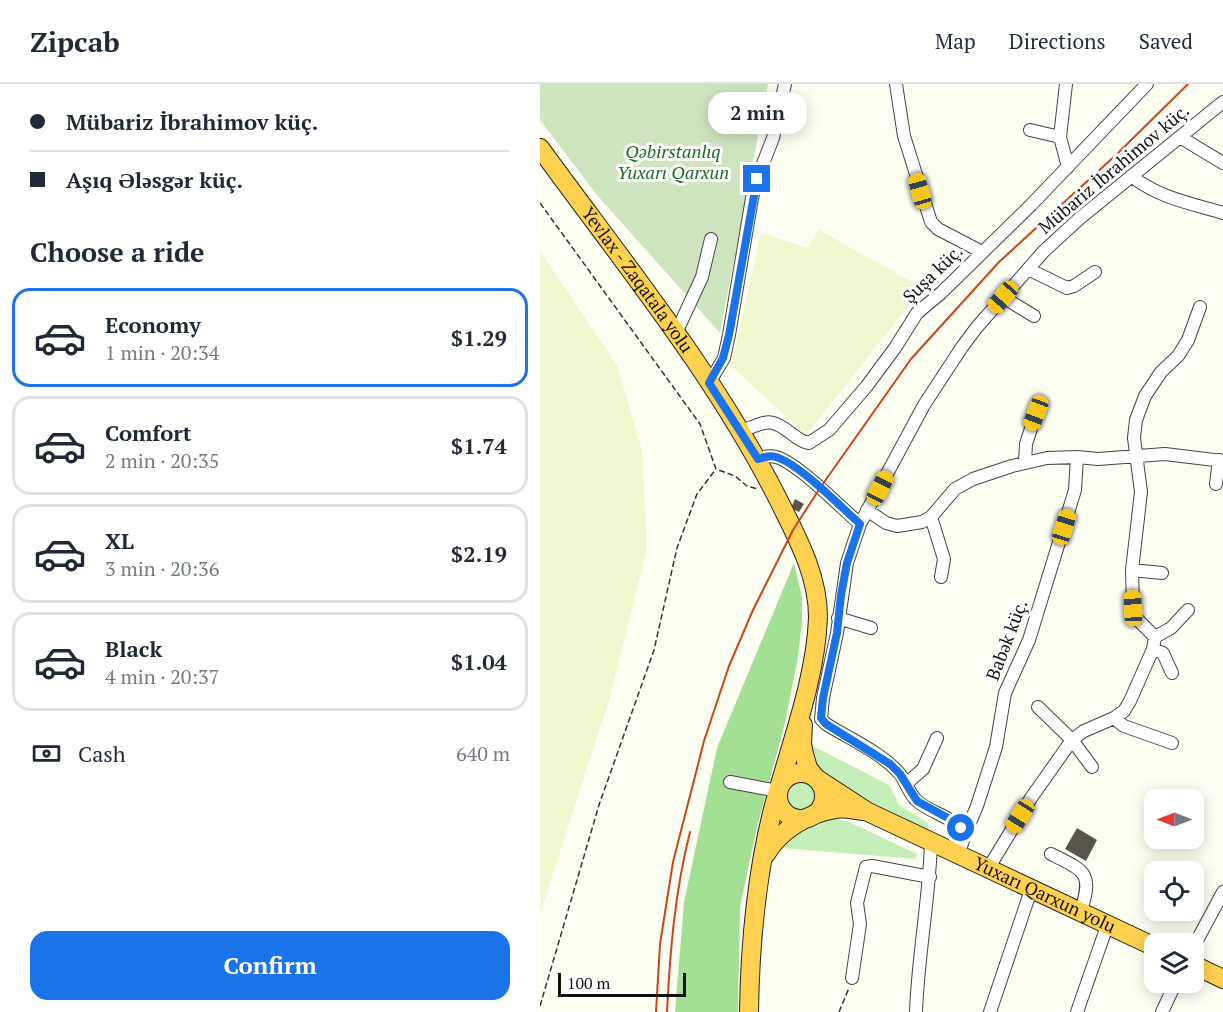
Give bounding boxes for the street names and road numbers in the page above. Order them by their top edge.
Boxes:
street label: Mübariz İbrahimov küç. [1033,98,1194,239]
street label: Yevlax - Zaqatala yolu [577,202,699,357]
street label: Şuşa küç. [897,239,967,308]
street label: Babək küç. [980,596,1032,683]
street label: Yuxarı Qarxun yolu [970,851,1120,938]

